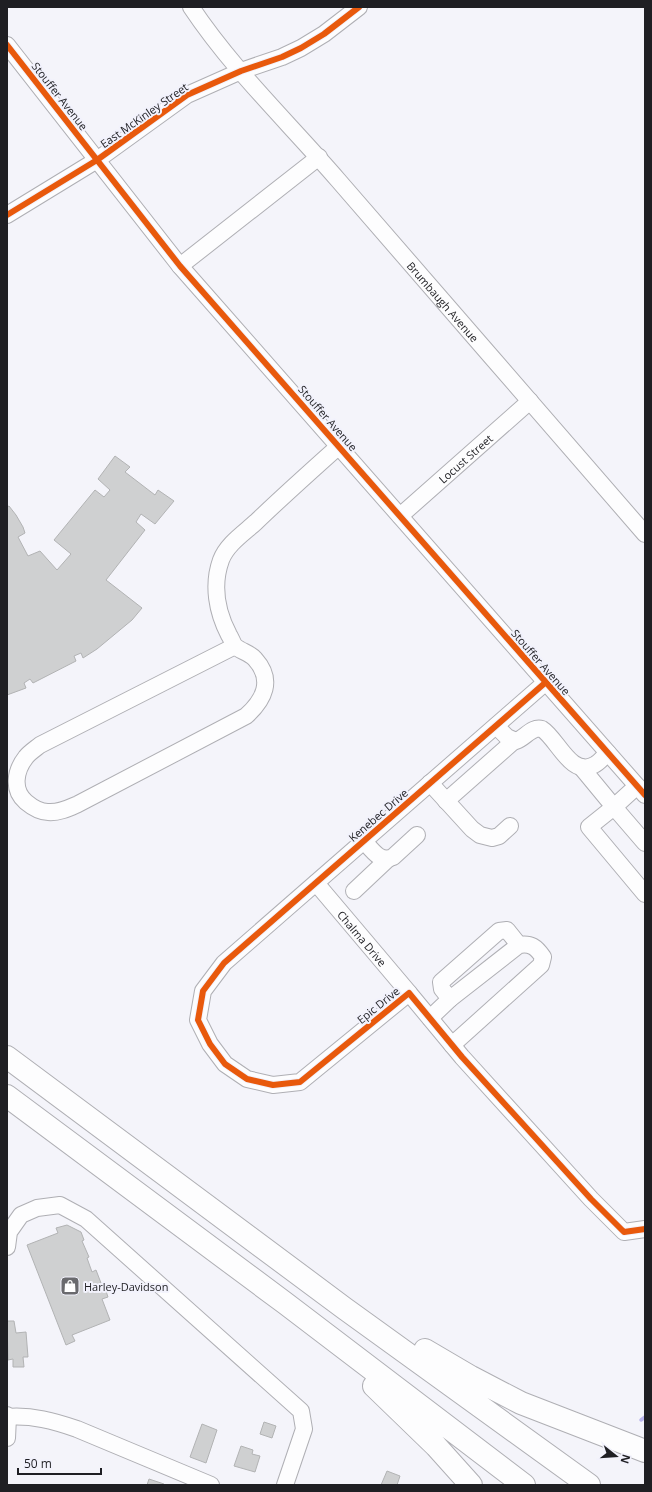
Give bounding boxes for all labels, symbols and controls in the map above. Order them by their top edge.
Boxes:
street label: Stouffer Avenue [29,59,91,133]
street label: East McKinley Street [97,79,191,151]
street label: Brumbaugh Avenue [404,258,482,345]
street label: Stouffer Avenue [295,382,361,454]
street label: Locust Street [435,430,495,486]
street label: Stouffer Avenue [508,626,574,698]
street label: Kenebec Drive [345,785,411,845]
street label: Chalma Drive [335,907,390,969]
street label: Epic Drive [354,983,402,1027]
shop icon: Harley-Davidson [59,1275,81,1297]
place label: Harley-Davidson [84,1279,168,1294]
north arrow [596,1436,636,1476]
scale bar [18,1450,101,1476]
text: N [618,1453,635,1466]
text: 50 m [24,1455,52,1472]

